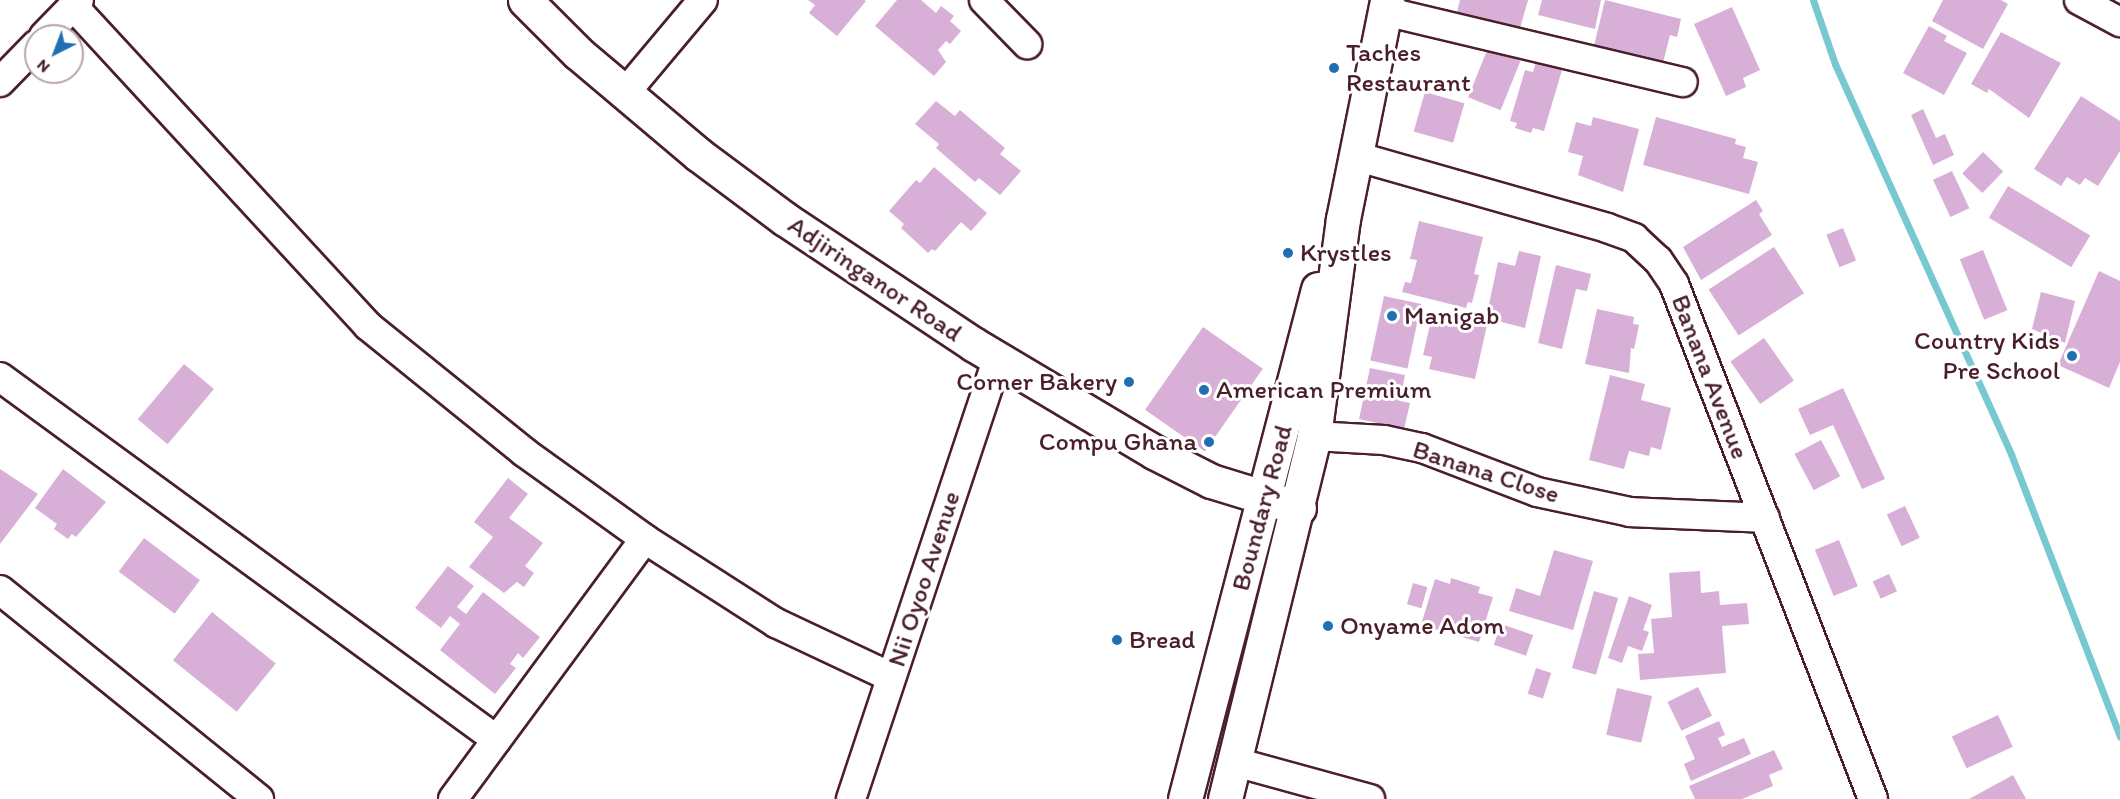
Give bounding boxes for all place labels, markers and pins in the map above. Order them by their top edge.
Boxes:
place label: Taches Restaurant [1346,37,1471,98]
marker: Taches Restaurant [1327,61,1341,75]
place label: Krystles [1300,237,1392,269]
marker: Krystles [1281,246,1295,260]
place label: Manigab [1404,300,1500,332]
marker: Manigab [1385,309,1399,323]
place label: Country Kids Pre School [1914,325,2060,386]
marker: Country Kids Pre School [2065,349,2079,363]
place label: Corner Bakery [956,366,1117,398]
place label: American Premium [1216,374,1431,406]
marker: Corner Bakery [1122,375,1136,389]
marker: American Premium [1197,383,1211,397]
place label: Compu Ghana [1040,426,1197,458]
marker: Compu Ghana [1202,435,1216,449]
place label: Onyame Adom [1340,610,1505,642]
marker: Onyame Adom [1321,619,1335,633]
place label: Bread [1129,624,1195,656]
marker: Bread [1110,633,1124,647]

